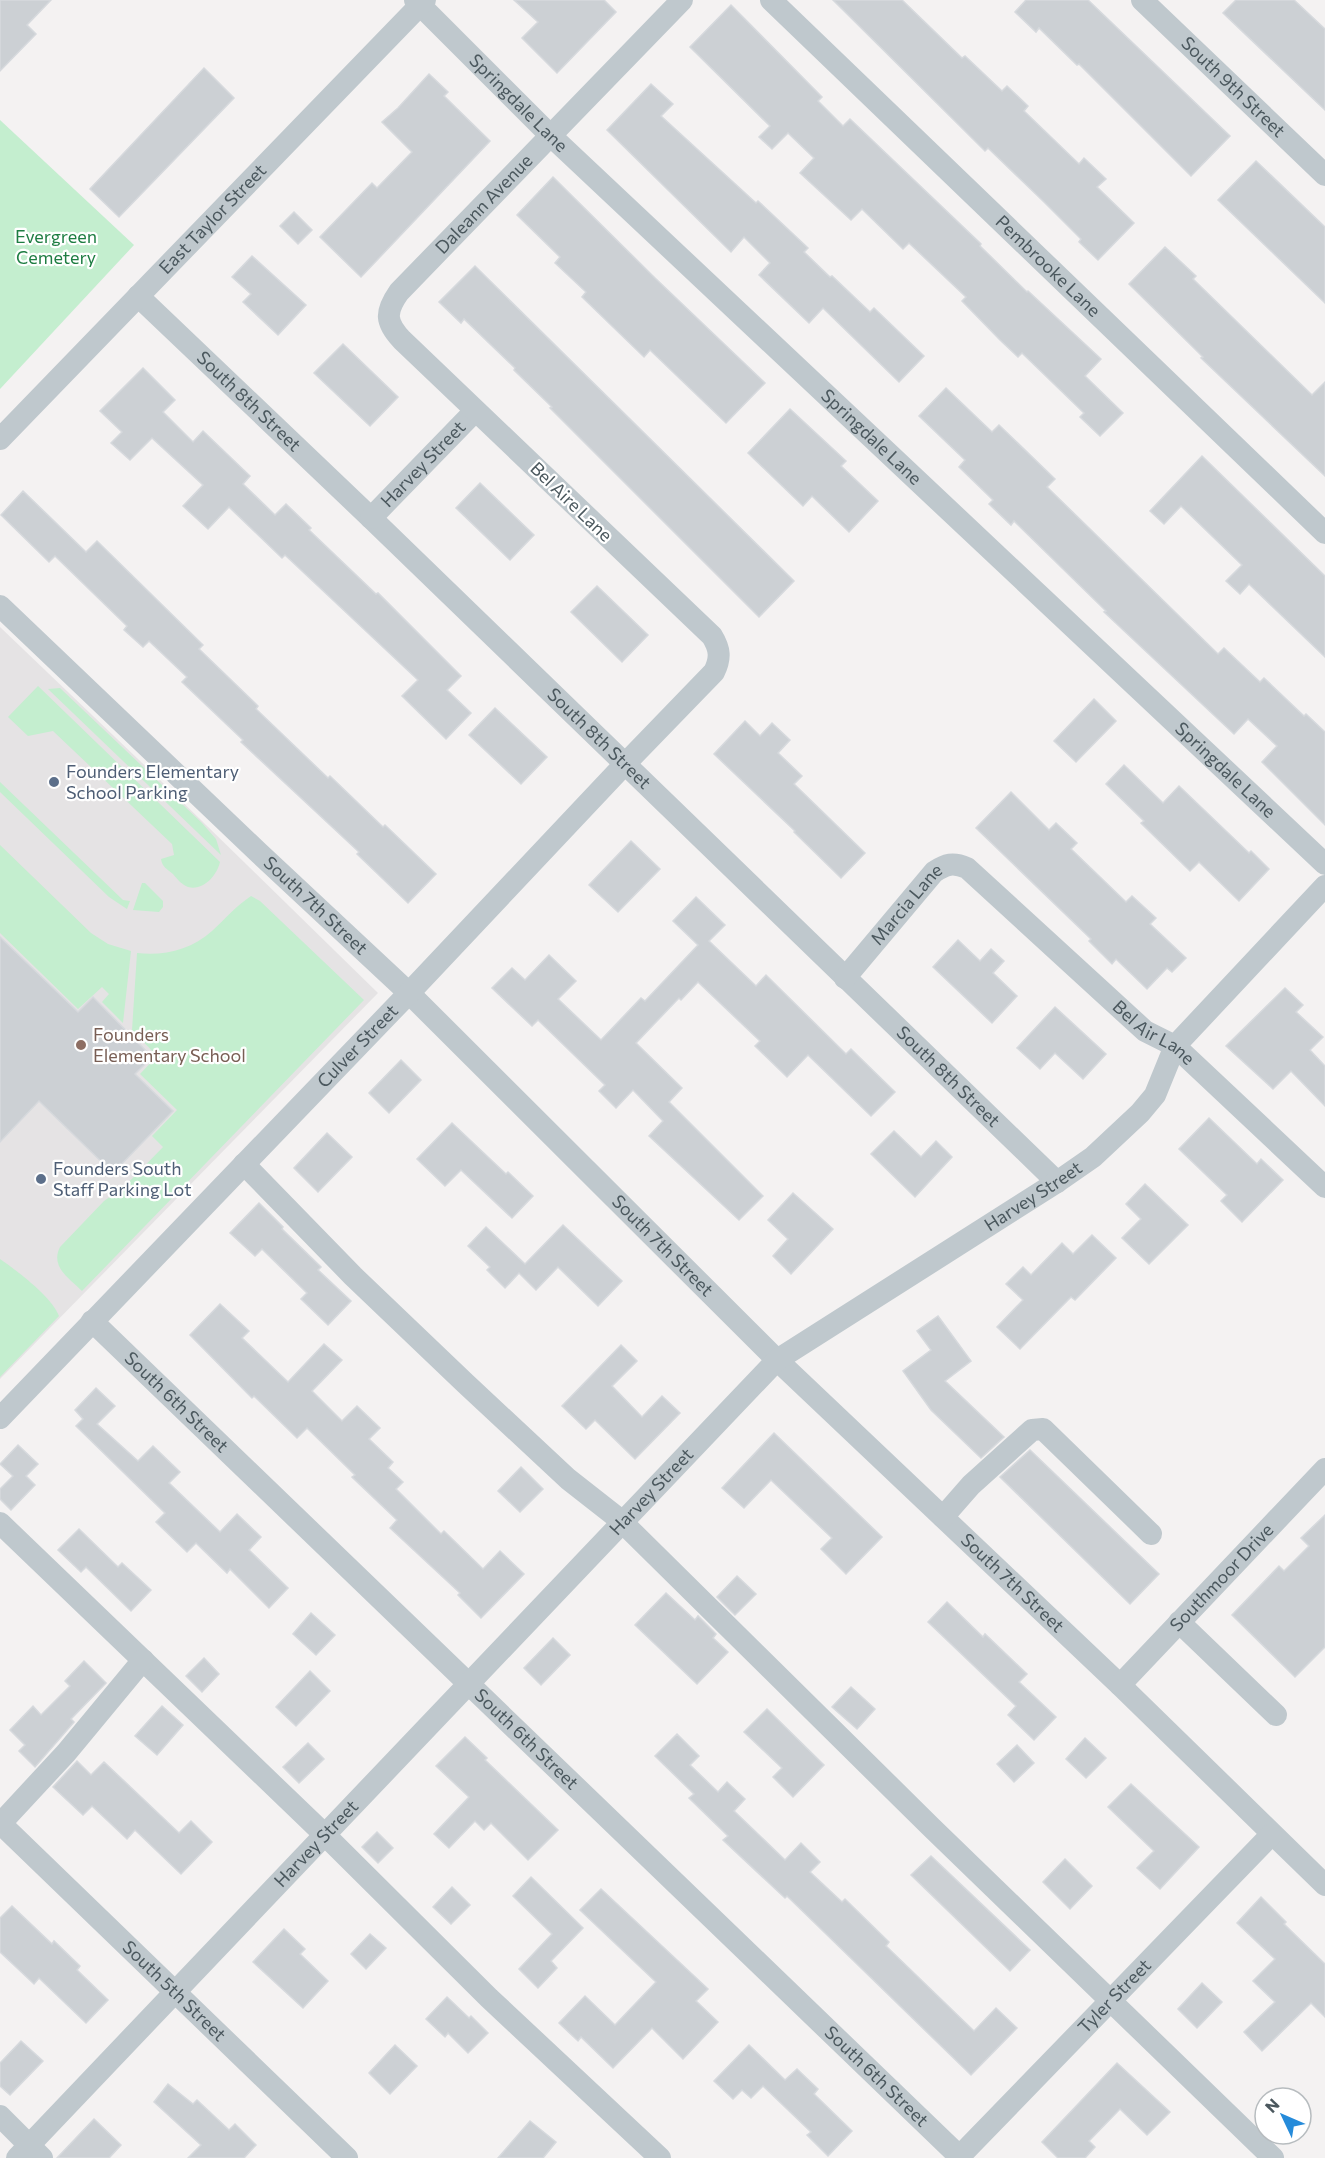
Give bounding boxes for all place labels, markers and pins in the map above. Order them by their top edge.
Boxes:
place label: Founders Elementary School Parking [66,760,239,803]
marker: Founders Elementary School Parking [47,775,61,789]
place label: Founders Elementary School [93,1023,246,1066]
marker: Founders Elementary School [74,1038,88,1052]
place label: Founders South Staff Parking Lot [53,1157,192,1200]
marker: Founders South Staff Parking Lot [34,1172,48,1186]

